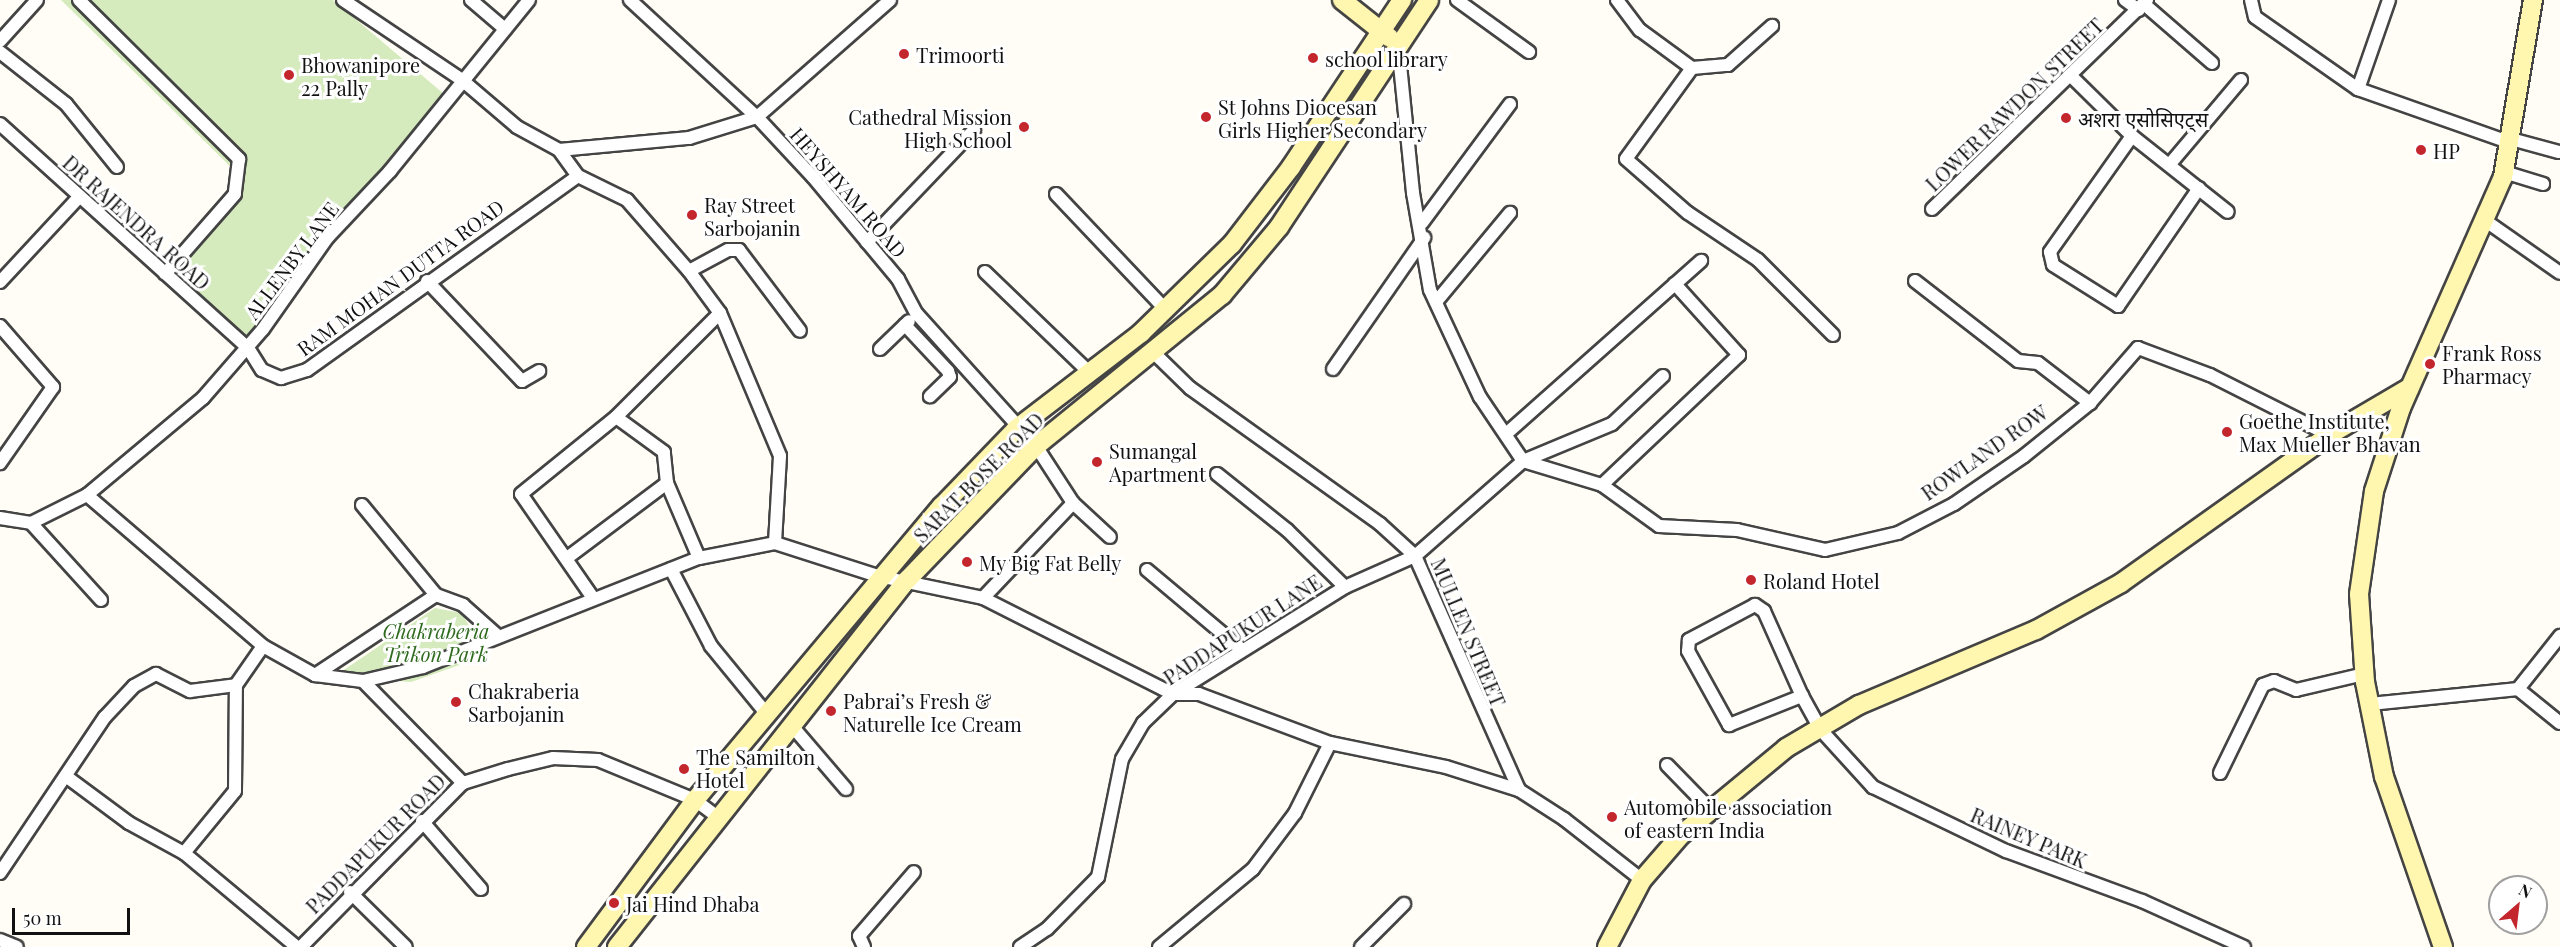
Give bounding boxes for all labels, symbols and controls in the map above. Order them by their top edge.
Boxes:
street label: LOWER RAWDON STREET [1920,13,2108,195]
place label: Trimoorti [916,42,1005,66]
place label: school library [1325,46,1449,70]
marker: Trimoorti [897,47,911,61]
marker: school library [1306,51,1320,65]
place label: Bhowanipore 22 Pally [301,52,420,99]
marker: Bhowanipore 22 Pally [282,68,296,82]
place label: St Johns Diocesan Girls Higher Secondary [1218,94,1427,141]
place label: Cathedral Mission High School [848,104,1012,151]
place label: अशरा एसोसिएट्स [2078,106,2208,130]
marker: St Johns Diocesan Girls Higher Secondary [1199,110,1213,124]
marker: अशरा एसोसिएट्स [2059,111,2073,125]
marker: Cathedral Mission High School [1017,120,1031,134]
street label: HEYSHYAM ROAD [786,122,912,262]
place label: HP [2433,138,2460,162]
marker: HP [2414,143,2428,157]
street label: DR RAJENDRA ROAD [59,150,215,294]
place label: Ray Street Sarbojanin [704,192,801,239]
street label: RAM MOHAN DUTTA ROAD [292,194,508,360]
street label: ALLENBY LANE [239,196,343,324]
marker: Ray Street Sarbojanin [685,208,699,222]
place label: Frank Ross Pharmacy [2442,340,2542,387]
marker: Frank Ross Pharmacy [2423,357,2437,371]
street label: ROWLAND ROW [1916,399,2052,505]
street label: SARAT BOSE ROAD [908,407,1048,547]
place label: Goethe Institute, Max Mueller Bhavan [2239,408,2421,455]
marker: Goethe Institute, Max Mueller Bhavan [2220,425,2234,439]
place label: Sumangal Apartment [1109,438,1206,485]
marker: Sumangal Apartment [1090,455,1104,469]
place label: My Big Fat Belly [979,550,1122,574]
street label: MULLEN STREET [1427,554,1511,710]
marker: My Big Fat Belly [960,555,974,569]
place label: Roland Hotel [1763,568,1880,592]
street label: PADDAPUKUR LANE [1158,569,1326,689]
marker: Roland Hotel [1744,573,1758,587]
park label: Chakraberia Trikon Park [382,619,490,666]
place label: Chakraberia Sarbojanin [468,678,579,725]
place label: Pabrai’s Fresh & Naturelle Ice Cream [843,688,1022,735]
marker: Chakraberia Sarbojanin [449,695,463,709]
marker: Pabrai’s Fresh & Naturelle Ice Cream [824,704,838,718]
place label: The Samilton Hotel [696,745,815,792]
marker: The Samilton Hotel [677,762,691,776]
street label: PADDAPUKUR ROAD [300,768,450,918]
place label: Automobile association of eastern India [1624,794,1832,841]
street label: RAINEY PARK [1967,802,2091,872]
marker: Automobile association of eastern India [1605,810,1619,824]
north arrow [2488,875,2548,935]
text: N [2516,878,2536,902]
place label: Jai Hind Dhaba [626,891,760,915]
scale bar [15,896,134,934]
marker: Jai Hind Dhaba [607,896,621,910]
text: 50 m [23,906,62,930]

